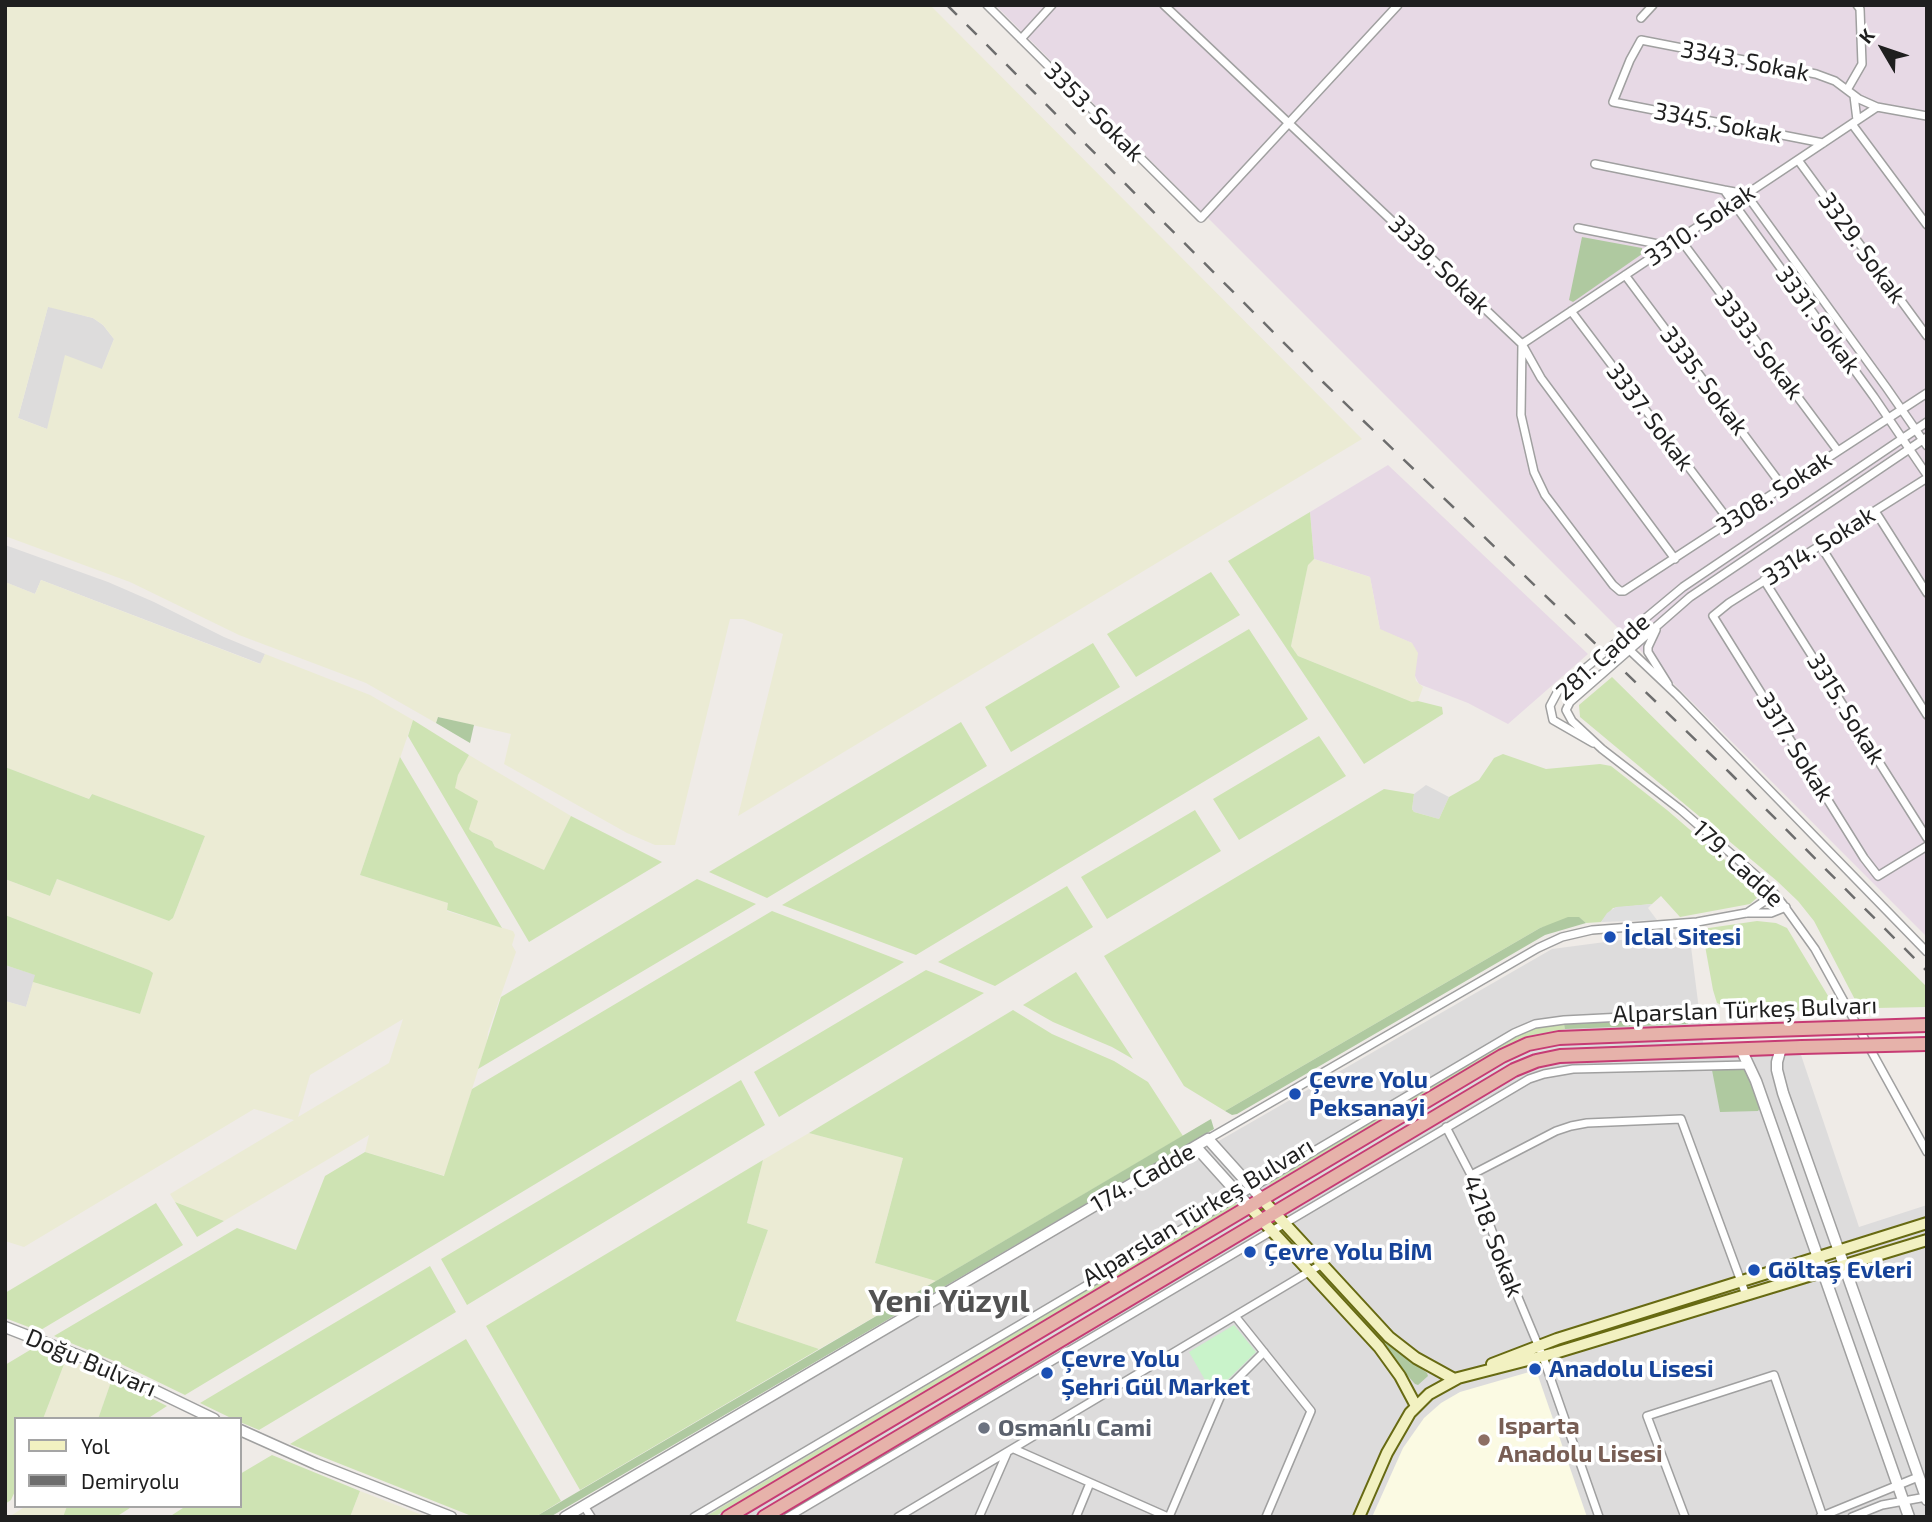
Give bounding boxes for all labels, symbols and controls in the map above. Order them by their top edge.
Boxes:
north arrow [1848,14,1918,84]
text: K [1854,24,1879,47]
street label: 3343. Sokak [1678,34,1812,88]
street label: 3353. Sokak [1038,56,1150,168]
street label: 3345. Sokak [1652,96,1784,150]
street label: 3310. Sokak [1640,178,1760,272]
street label: 3329. Sokak [1812,187,1912,309]
street label: 3339. Sokak [1382,210,1496,320]
street label: 3331. Sokak [1770,261,1866,379]
street label: 3333. Sokak [1709,285,1809,405]
street label: 3335. Sokak [1654,321,1754,441]
street label: 3337. Sokak [1600,358,1700,476]
street label: 3308. Sokak [1711,445,1837,541]
street label: 3314. Sokak [1758,500,1880,592]
street label: 281. Cadde [1550,608,1656,706]
street label: 3315. Sokak [1801,649,1891,769]
street label: 3317. Sokak [1750,687,1840,807]
street label: 179. Cadde [1687,815,1789,913]
place label: İclal Sitesi [1624,923,1741,951]
marker: İclal Sitesi [1602,929,1618,945]
street label: Alparslan Türkeş Bulvarı [1612,991,1878,1029]
place label: Çevre Yolu Peksanayi [1309,1066,1428,1122]
marker: Çevre Yolu Peksanayi [1287,1086,1303,1102]
street label: Alparslan Türkeş Bulvarı [1077,1132,1319,1292]
street label: 174. Cadde [1086,1137,1200,1219]
street label: 4218. Sokak [1457,1171,1529,1301]
place label: Çevre Yolu BİM [1264,1238,1433,1266]
marker: Çevre Yolu BİM [1242,1244,1258,1260]
place label: Göltaş Evleri [1768,1256,1912,1284]
marker: Göltaş Evleri [1746,1262,1762,1278]
district label: Yeni Yüzyıl [868,1282,1030,1320]
street label: Doğu Bulvarı [22,1323,160,1403]
place label: Çevre Yolu Şehri Gül Market [1061,1345,1250,1401]
place label: Anadolu Lisesi [1549,1355,1714,1383]
marker: Anadolu Lisesi [1527,1361,1543,1377]
marker: Çevre Yolu Şehri Gül Market [1039,1365,1055,1381]
place label: Isparta Anadolu Lisesi [1498,1412,1663,1468]
place label: Osmanlı Cami [998,1414,1152,1442]
legend [14,1417,242,1508]
marker: Osmanlı Cami [976,1420,992,1436]
marker: Isparta Anadolu Lisesi [1476,1432,1492,1448]
text: Yol [81,1433,110,1458]
text: Demiryolu [81,1468,179,1493]

